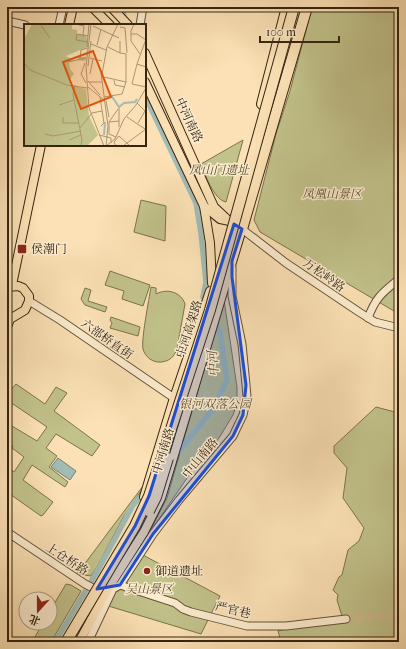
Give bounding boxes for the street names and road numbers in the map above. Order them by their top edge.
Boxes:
street label: 中河南路 [173,95,205,145]
street label: 万松岭路 [300,255,348,295]
street label: 中河高架路 [173,298,205,360]
street label: 六部桥直街 [78,316,136,363]
street label: 中河南路 [149,426,177,476]
street label: 中山南路 [179,435,221,481]
street label: 上仓桥路 [43,540,91,578]
street label: 严官巷 [214,599,252,621]

